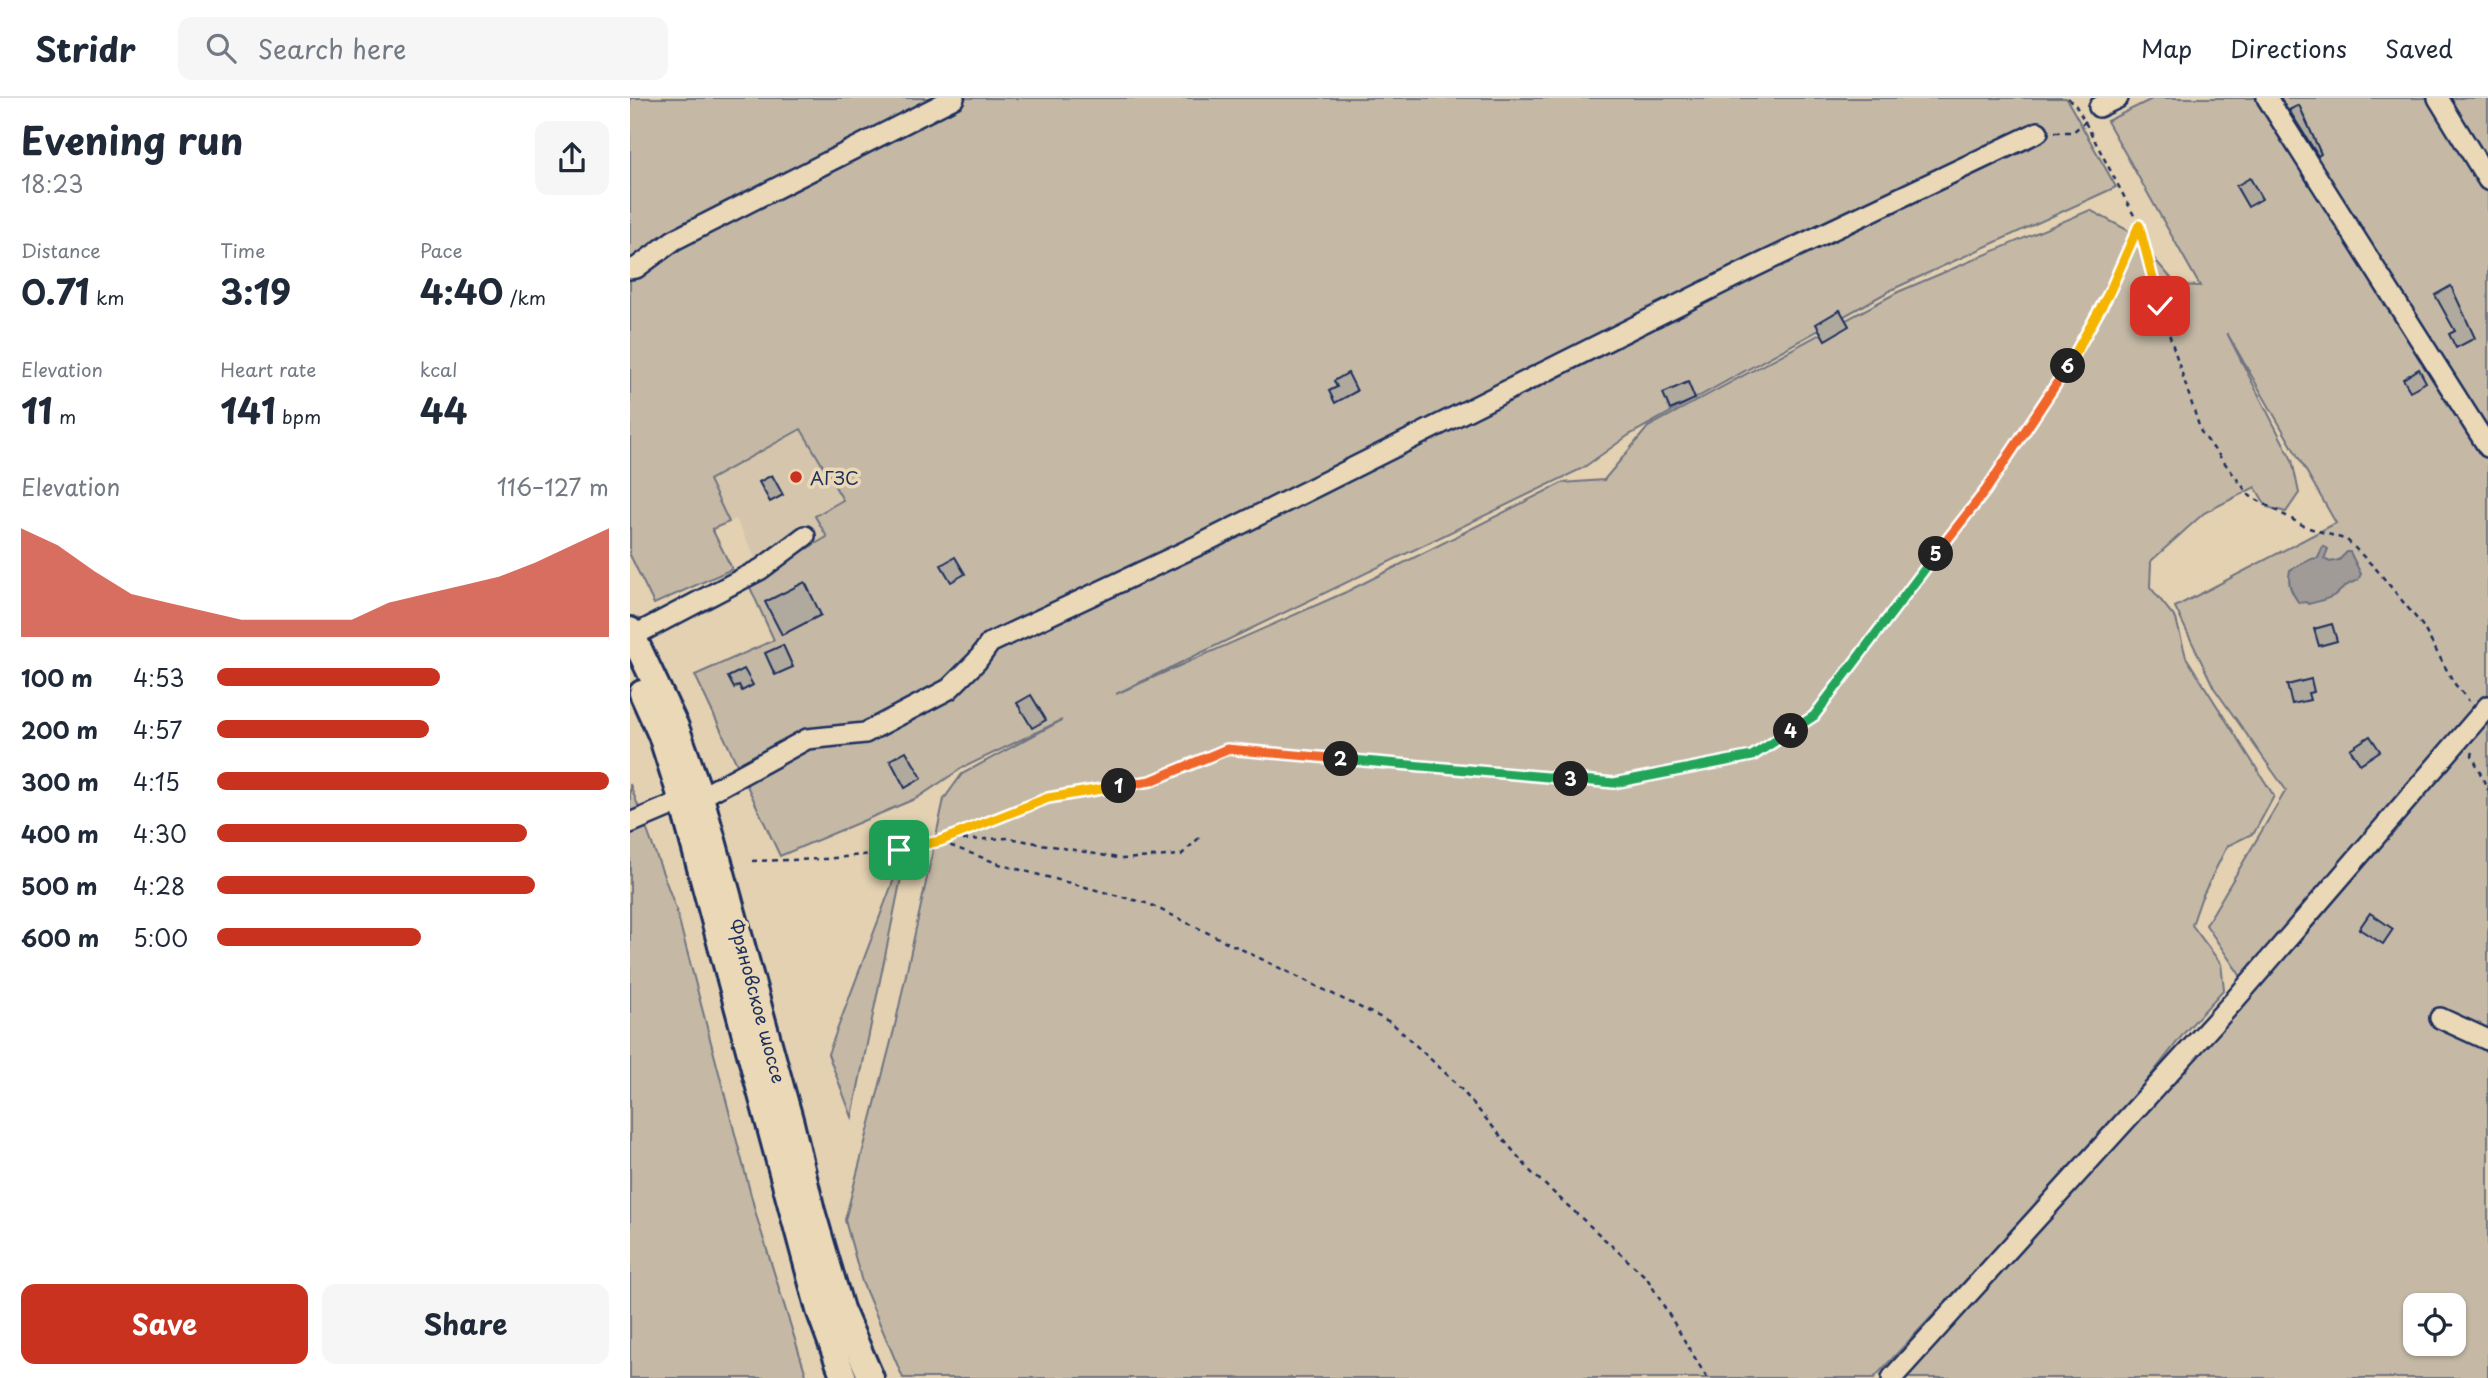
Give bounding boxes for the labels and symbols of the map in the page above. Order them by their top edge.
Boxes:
pin [2130,276,2190,336]
pin: 6 [2050,348,2086,384]
place label: АГЗС [810,464,859,491]
marker: АГЗС [788,469,804,485]
pin: 5 [1918,536,1954,572]
pin: 4 [1774,714,1808,748]
pin: 2 [1324,742,1358,776]
pin: 3 [1553,762,1588,796]
pin: 1 [1102,768,1136,804]
pin [869,820,929,880]
street label: Фряновское шоссе [723,916,793,1086]

